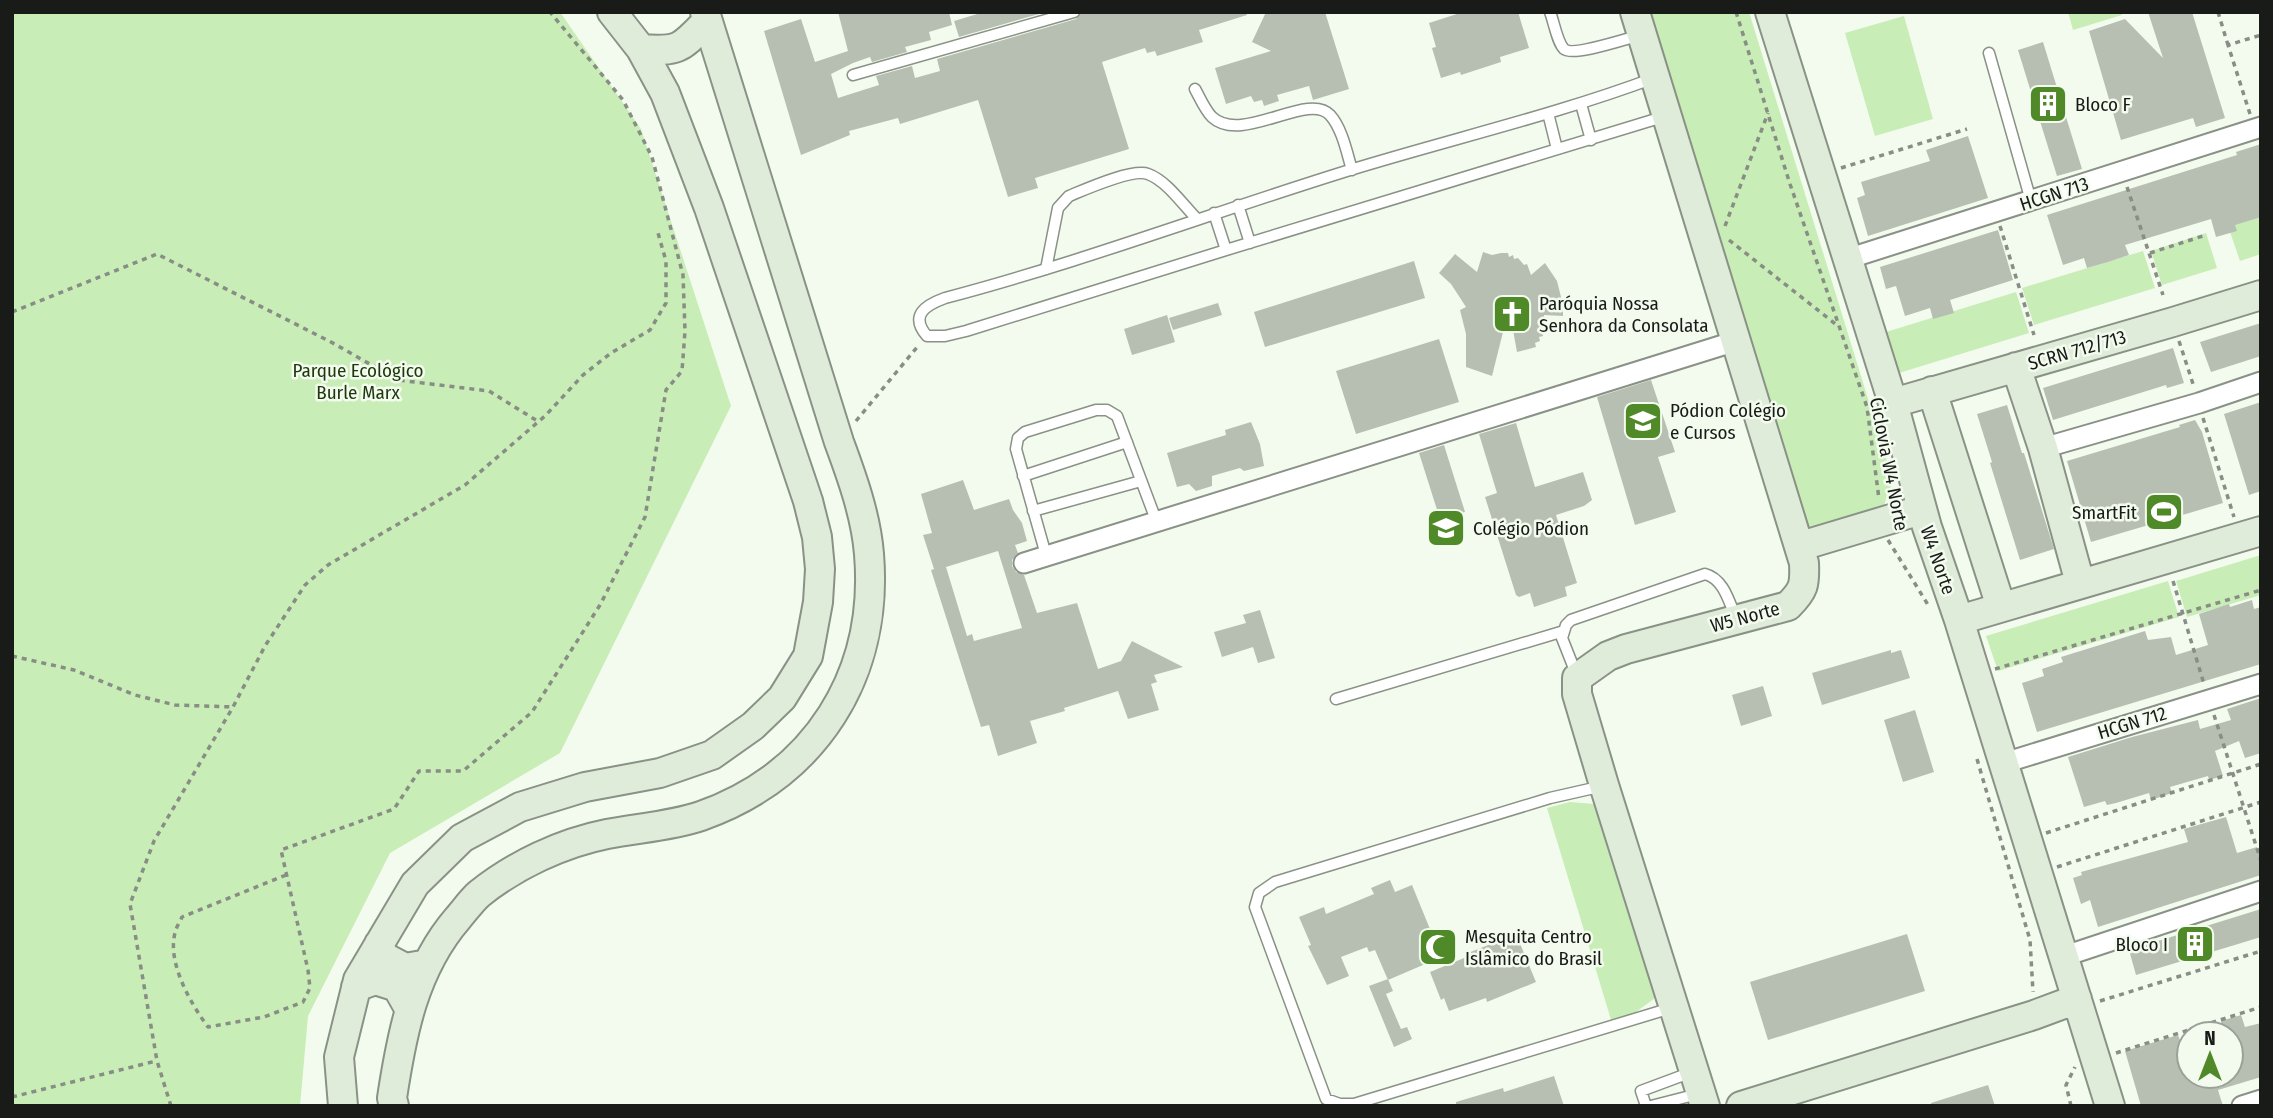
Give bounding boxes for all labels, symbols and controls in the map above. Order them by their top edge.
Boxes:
building icon: Bloco F [2027,83,2069,125]
place label: Bloco F [2075,93,2131,116]
street label: HCGN 713 [2017,172,2091,216]
place label: Paróquia Nossa Senhora da Consolata [1539,292,1709,337]
church icon: Paróquia Nossa Senhora da Consolata [1491,293,1533,335]
street label: SCRN 712/713 [2025,325,2129,375]
park label: Parque Ecológico Burle Marx [292,359,424,404]
street label: Ciclovia W4 Norte [1865,395,1913,533]
place label: Pódion Colégio e Cursos [1670,399,1786,444]
school or university icon: Pódion Colégio e Cursos [1622,400,1664,442]
sports icon: SmartFit [2143,491,2185,533]
place label: SmartFit [2072,501,2138,524]
school or university icon: Colégio Pódion [1425,507,1467,549]
place label: Colégio Pódion [1473,517,1589,540]
street label: W4 Norte [1916,523,1960,597]
street label: W5 Norte [1708,597,1782,637]
street label: HCGN 712 [2095,702,2169,744]
building icon: Bloco I [2174,923,2216,965]
place label: Mesquita Centro Islâmico do Brasil [1465,925,1602,970]
mosque icon: Mesquita Centro Islâmico do Brasil [1417,926,1459,968]
place label: Bloco I [2115,933,2168,956]
north arrow [2175,1020,2245,1090]
text: N [2204,1027,2216,1050]

